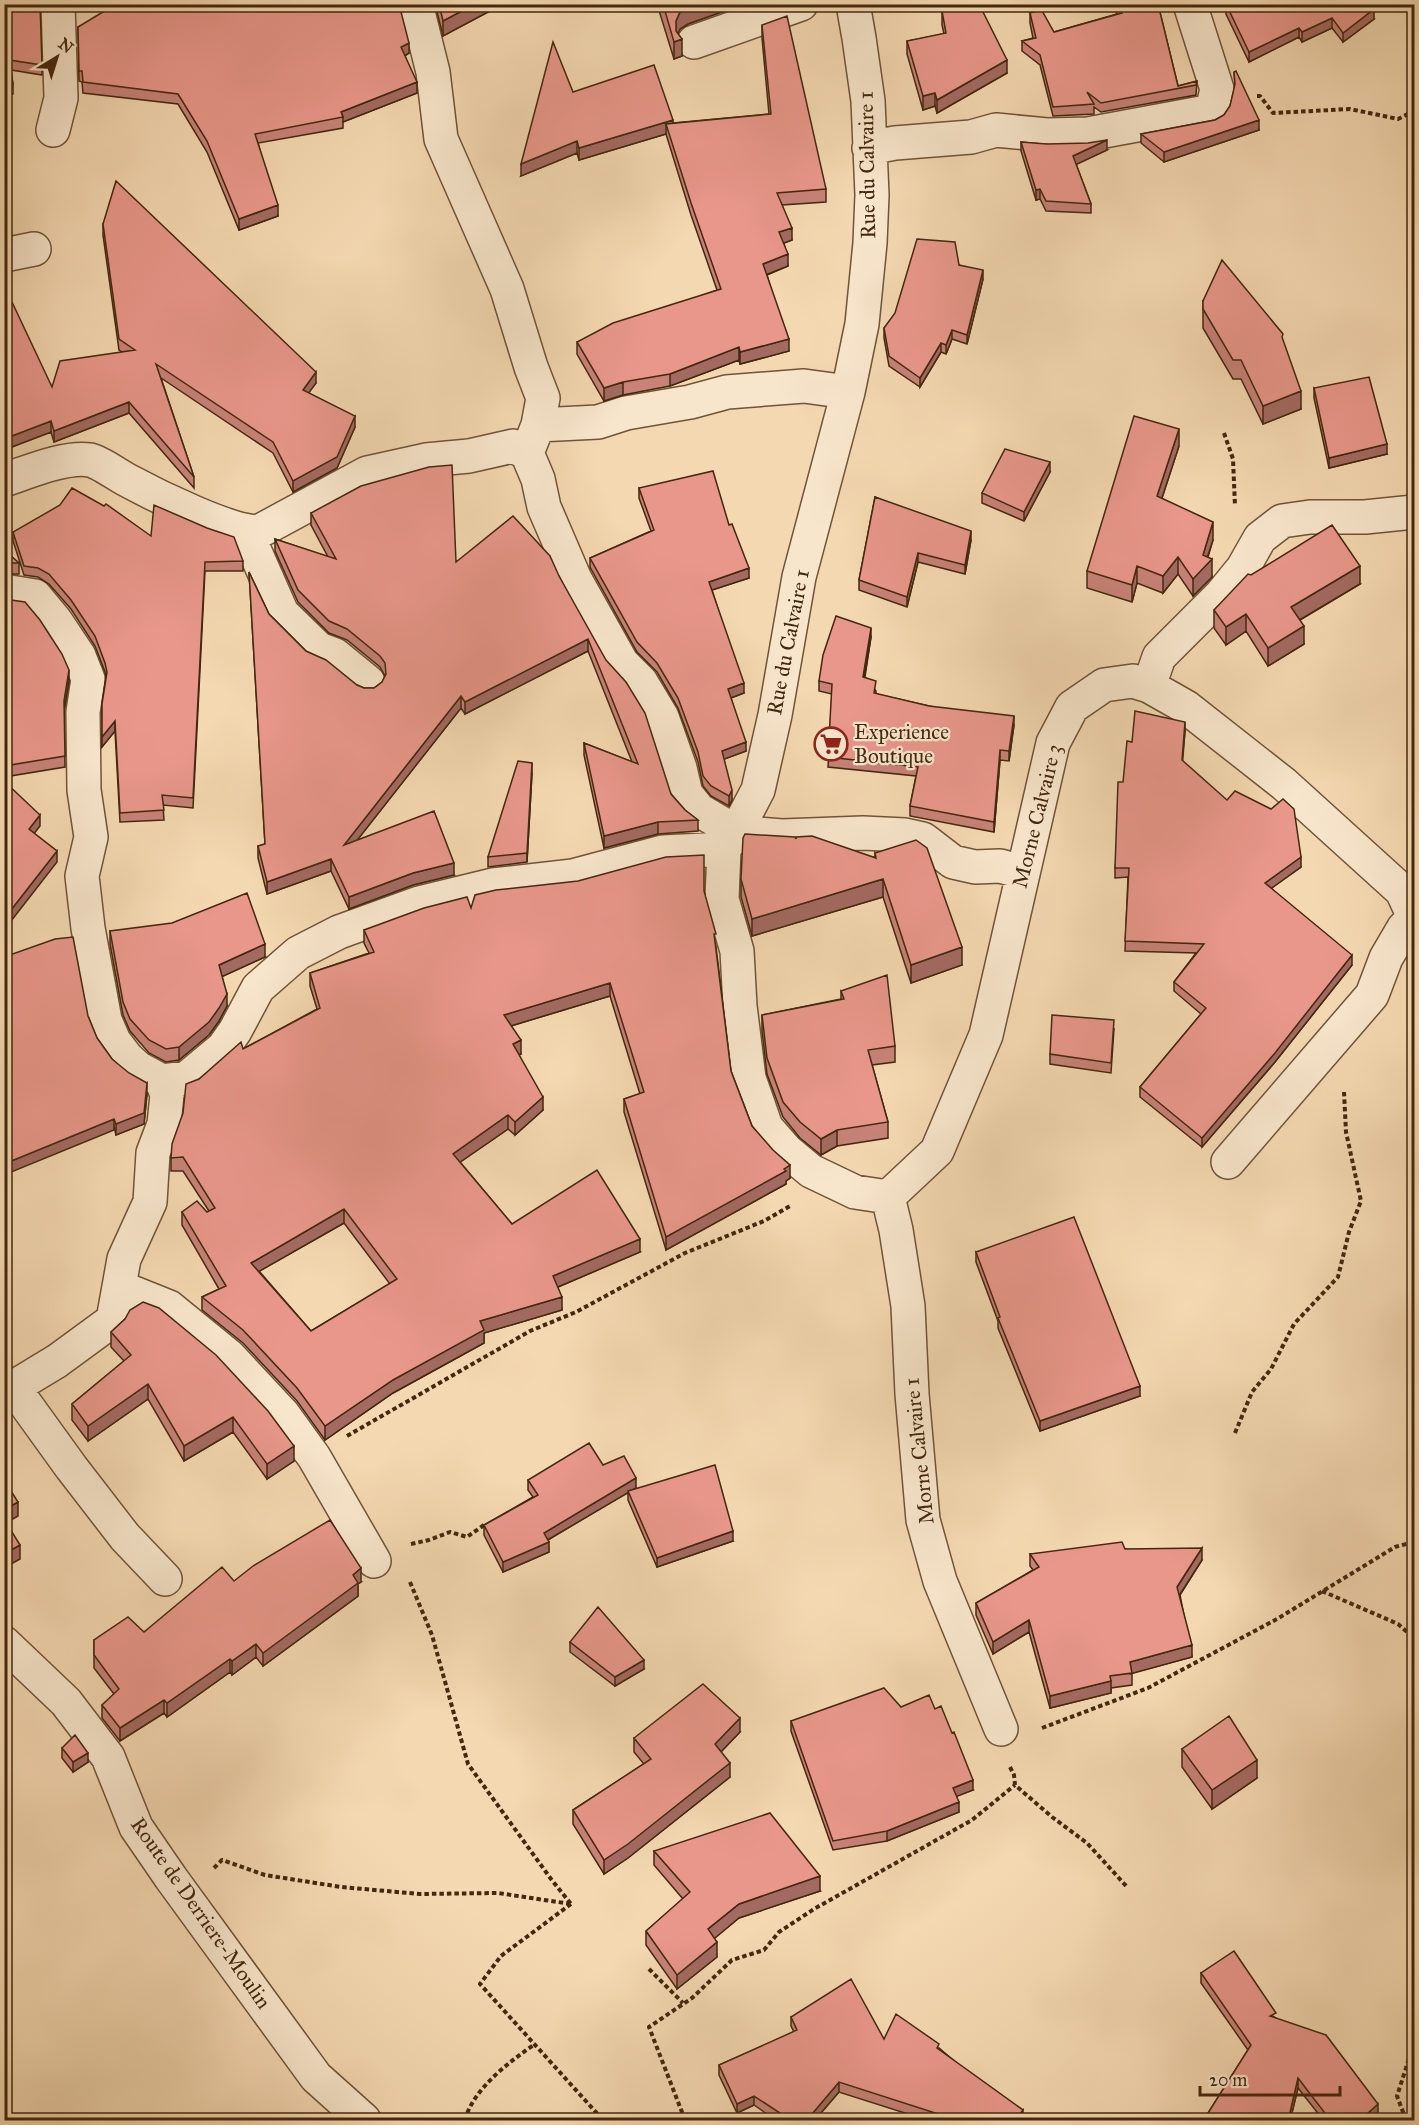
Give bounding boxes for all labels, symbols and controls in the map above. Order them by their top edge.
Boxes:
north arrow [27,27,87,87]
text: N [55,34,77,57]
street label: Rue du Calvaire 1 [853,91,881,239]
street label: Rue du Calvaire 1 [761,567,815,717]
place label: Experience Boutique [854,719,949,769]
supermarket icon: Experience Boutique [813,726,849,762]
street label: Morne Calvaire 3 [1007,741,1067,891]
street label: Morne Calvaire 1 [898,1376,940,1526]
street label: Route de Derriere-Moulin [125,1812,277,2014]
scale bar [1200,2059,1340,2097]
text: 20 m [1209,2069,1247,2091]

